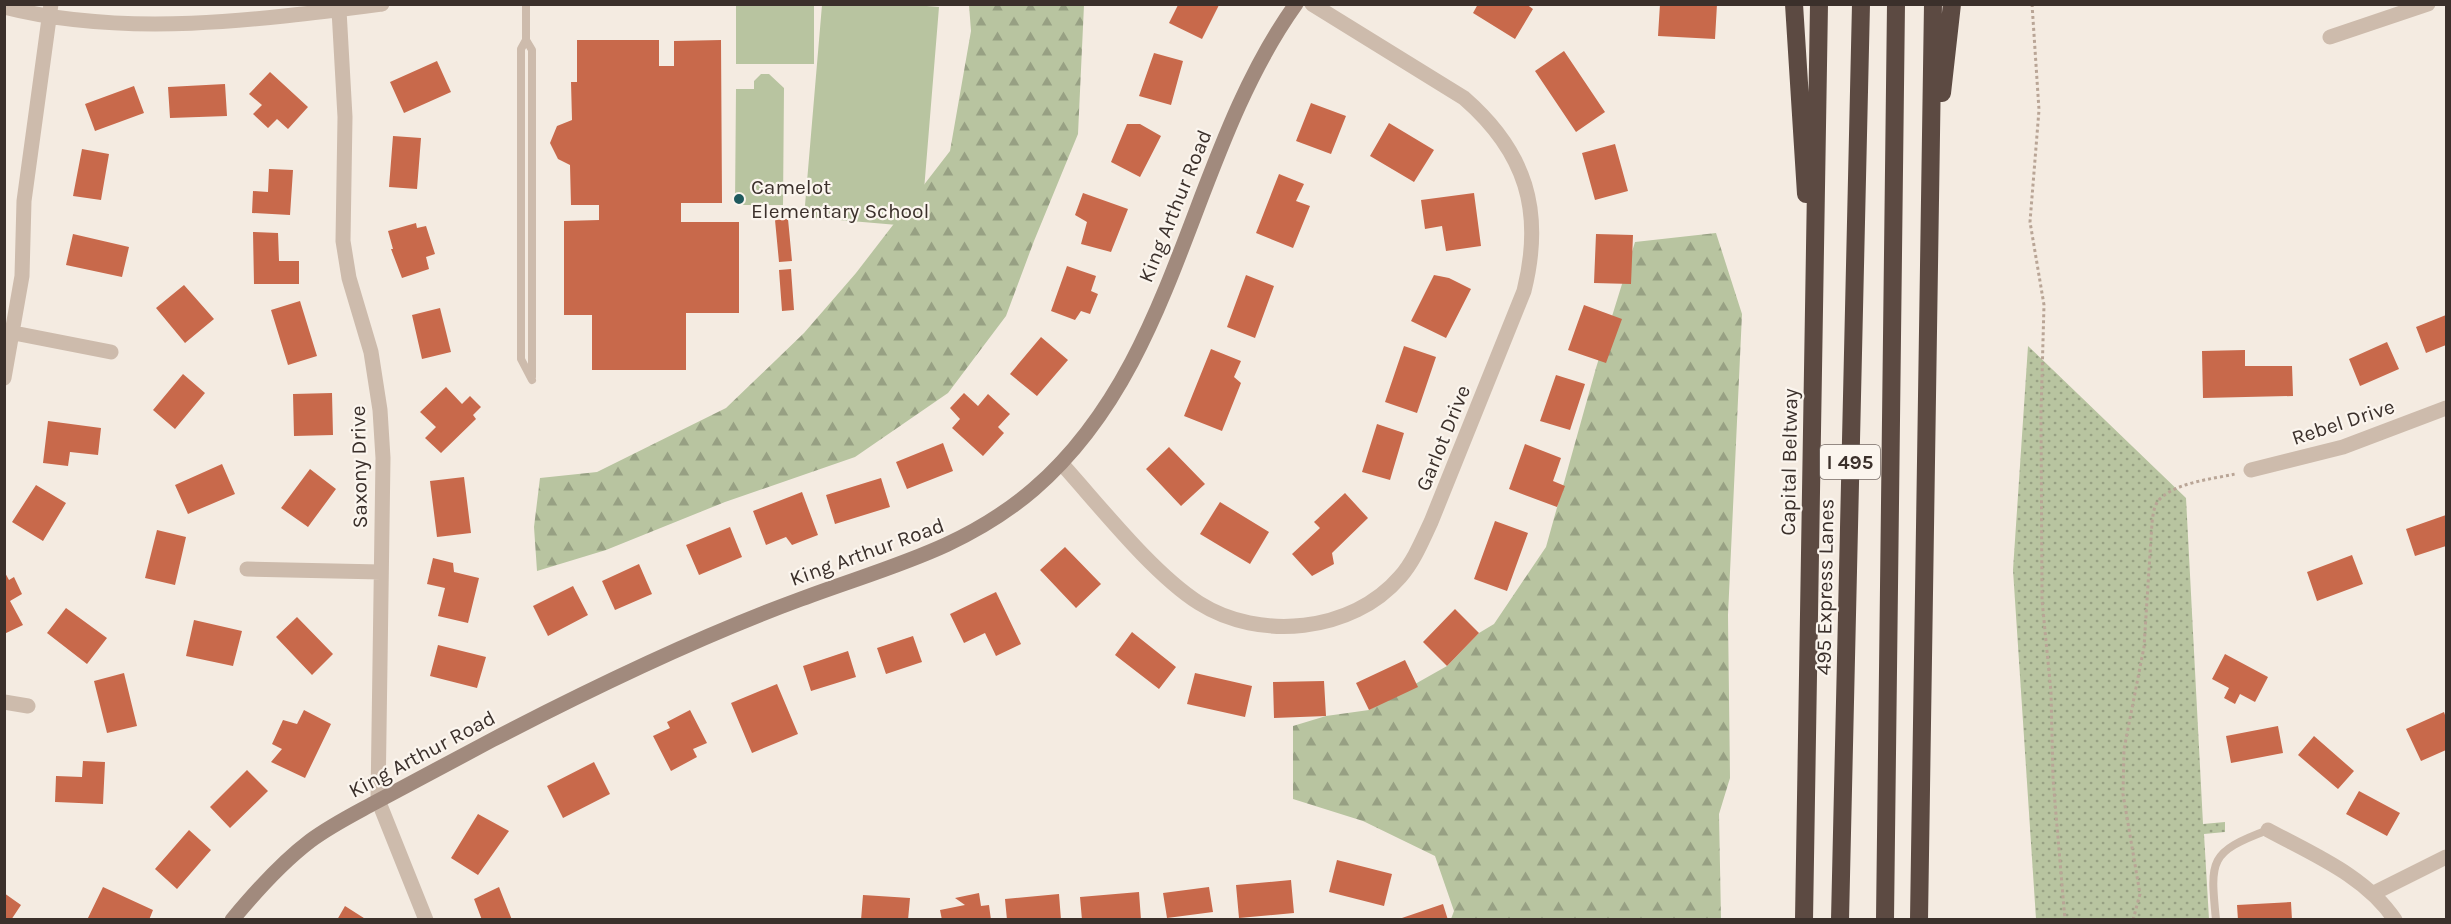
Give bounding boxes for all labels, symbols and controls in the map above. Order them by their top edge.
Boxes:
street label: King Arthur Road [1133,126,1217,286]
place label: Camelot Elementary School [751,175,929,223]
marker: Camelot Elementary School [732,192,746,206]
street label: Garlot Drive [1411,382,1475,494]
street label: Capital Beltway [1776,388,1802,536]
street label: Rebel Drive [2289,394,2397,450]
street label: Saxony Drive [346,405,372,529]
road number: I 495 [1820,445,1880,479]
street label: 495 Express Lanes [1811,498,1839,676]
street label: King Arthur Road [787,513,947,591]
street label: King Arthur Road [345,705,499,803]

